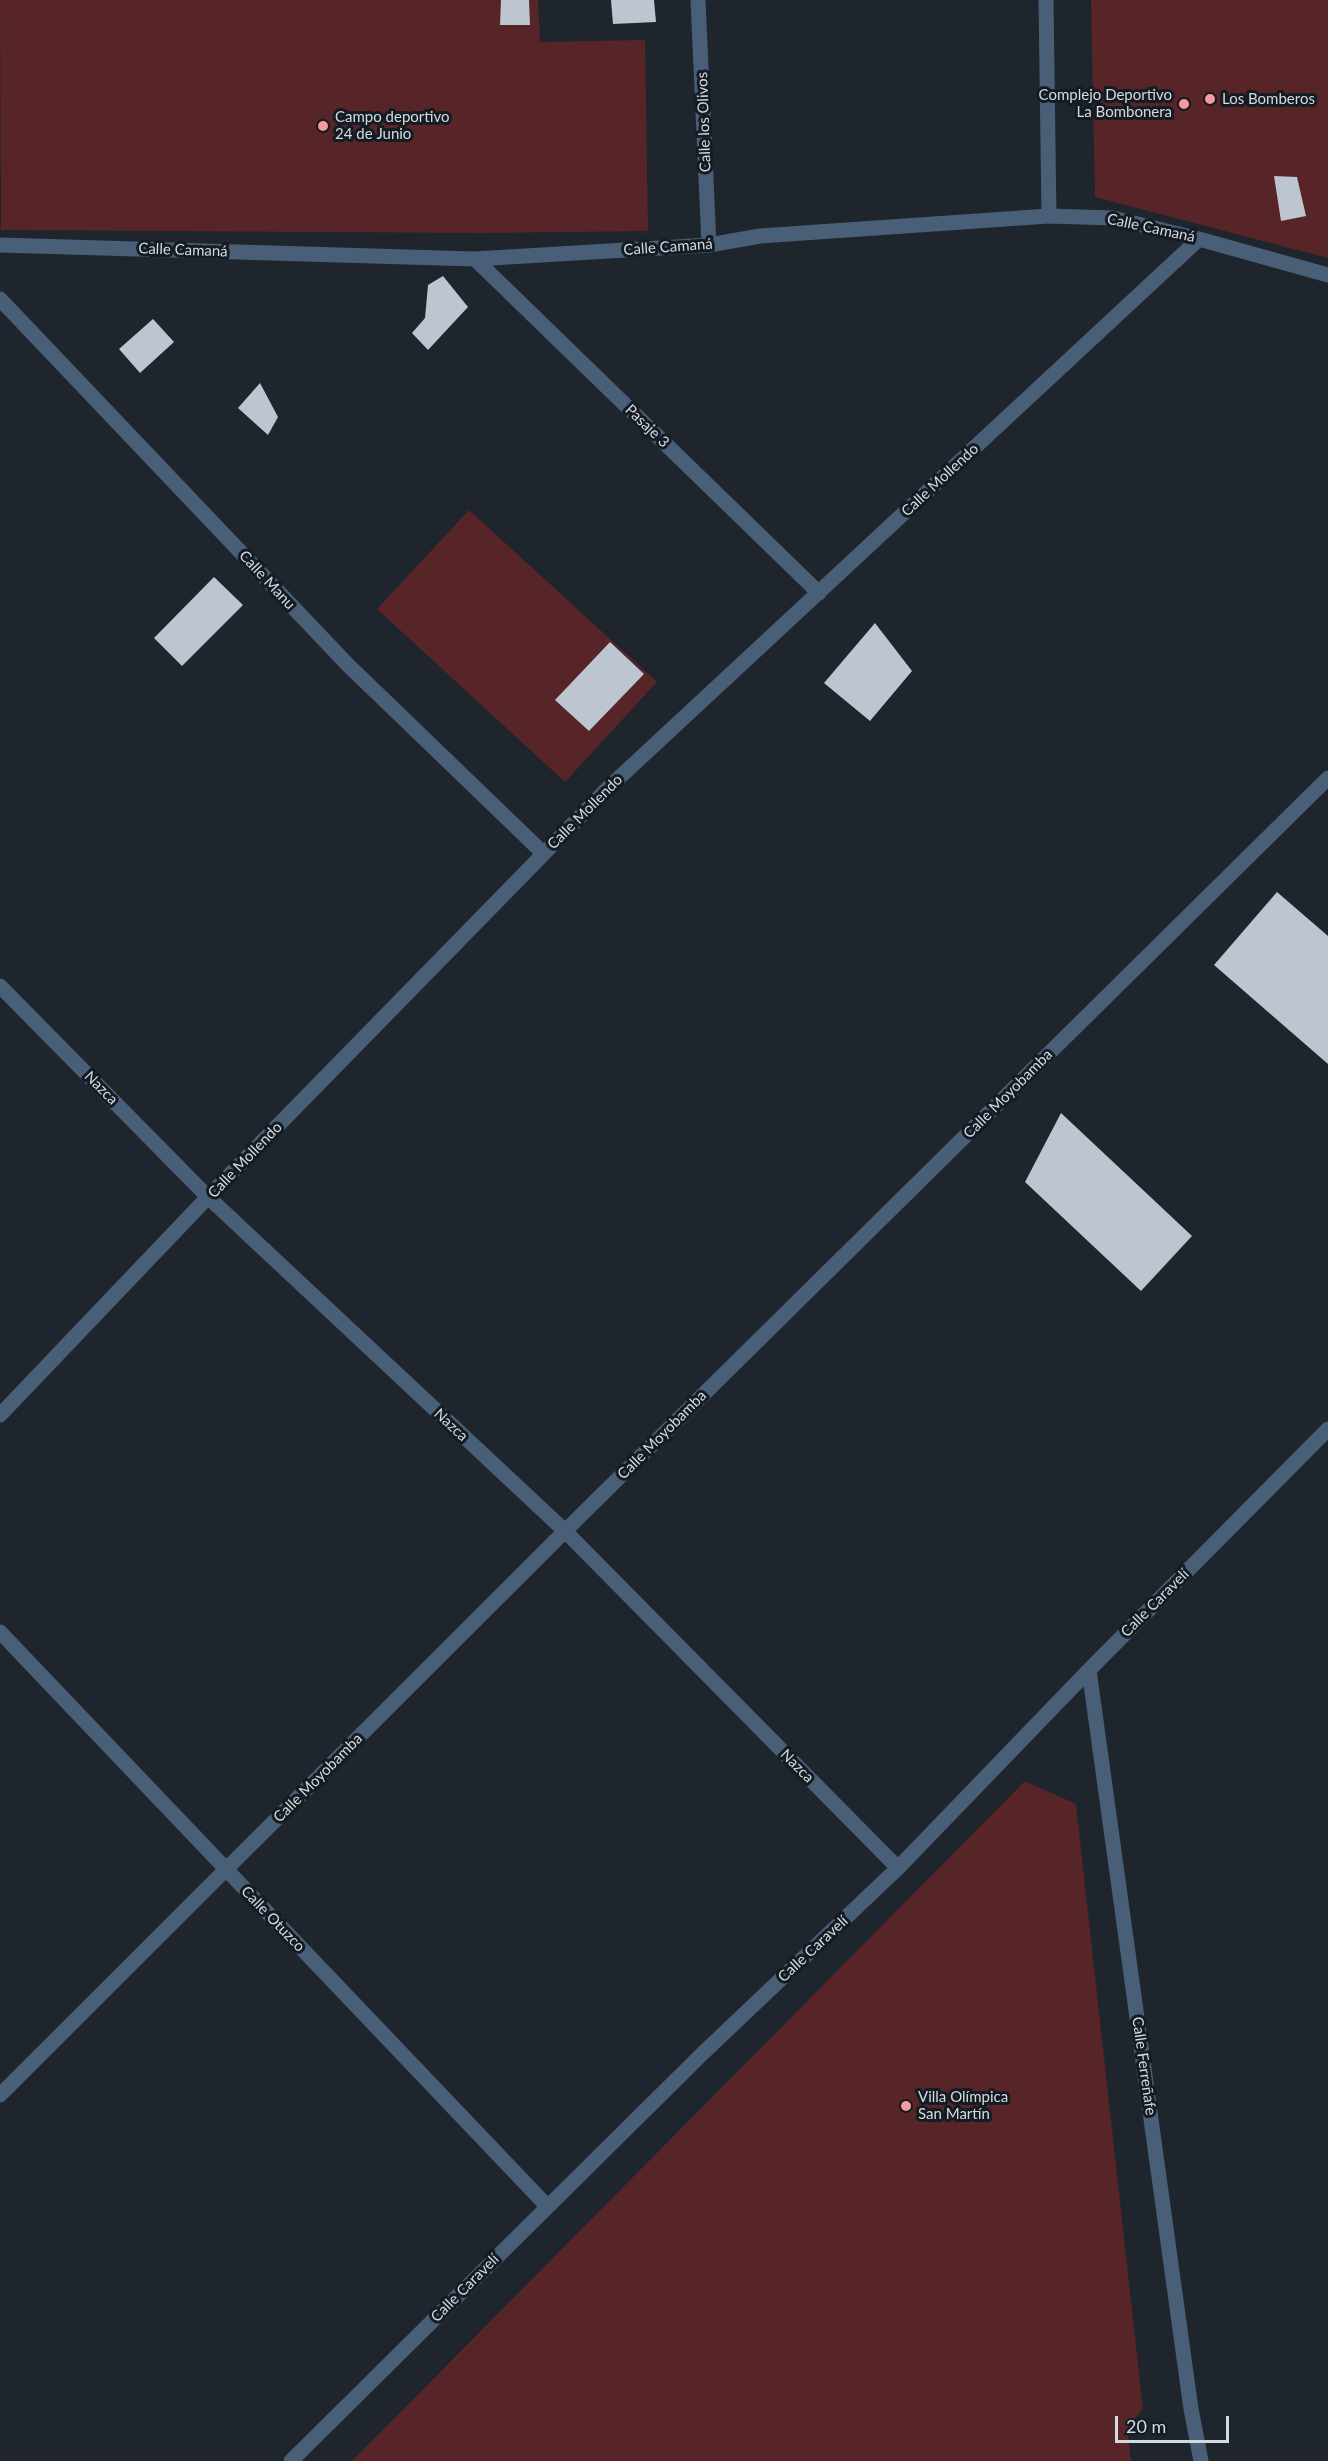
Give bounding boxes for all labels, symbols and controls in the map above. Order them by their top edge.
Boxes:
street label: Calle los Olivos [693,72,715,172]
place label: Complejo Deportivo La Bombonera [1039,86,1172,121]
place label: Los Bomberos [1222,90,1315,108]
marker: Los Bomberos [1203,92,1217,106]
marker: Complejo Deportivo La Bombonera [1177,97,1191,111]
place label: Campo deportivo 24 de Junio [335,108,450,143]
marker: Campo deportivo 24 de Junio [316,119,330,133]
street label: Calle Camaná [1105,210,1197,246]
street label: Calle Camaná [623,235,713,259]
street label: Calle Camaná [138,239,228,261]
street label: Pasaje 3 [621,401,673,451]
street label: Calle Mollendo [898,440,982,520]
street label: Calle Manu [235,547,299,613]
street label: Calle Mollendo [544,771,626,853]
street label: Calle Moyobamba [960,1046,1056,1142]
street label: Nazca [81,1068,121,1108]
street label: Calle Mollendo [204,1118,286,1202]
street label: Calle Moyobamba [614,1387,710,1483]
street label: Nazca [430,1405,472,1445]
street label: Calle Caravelí [1117,1565,1193,1641]
street label: Calle Moyobamba [270,1730,366,1826]
street label: Nazca [777,1746,817,1786]
street label: Calle Otuzco [237,1882,309,1956]
street label: Calle Caravelí [774,1912,852,1986]
street label: Calle Ferreñafe [1128,2016,1160,2116]
place label: Villa Olímpica San Martín [918,2088,1008,2123]
marker: Villa Olímpica San Martín [899,2099,913,2113]
street label: Calle Caravelí [427,2250,503,2326]
scale bar [1118,2404,1232,2442]
text: 20 m [1126,2415,1166,2437]

